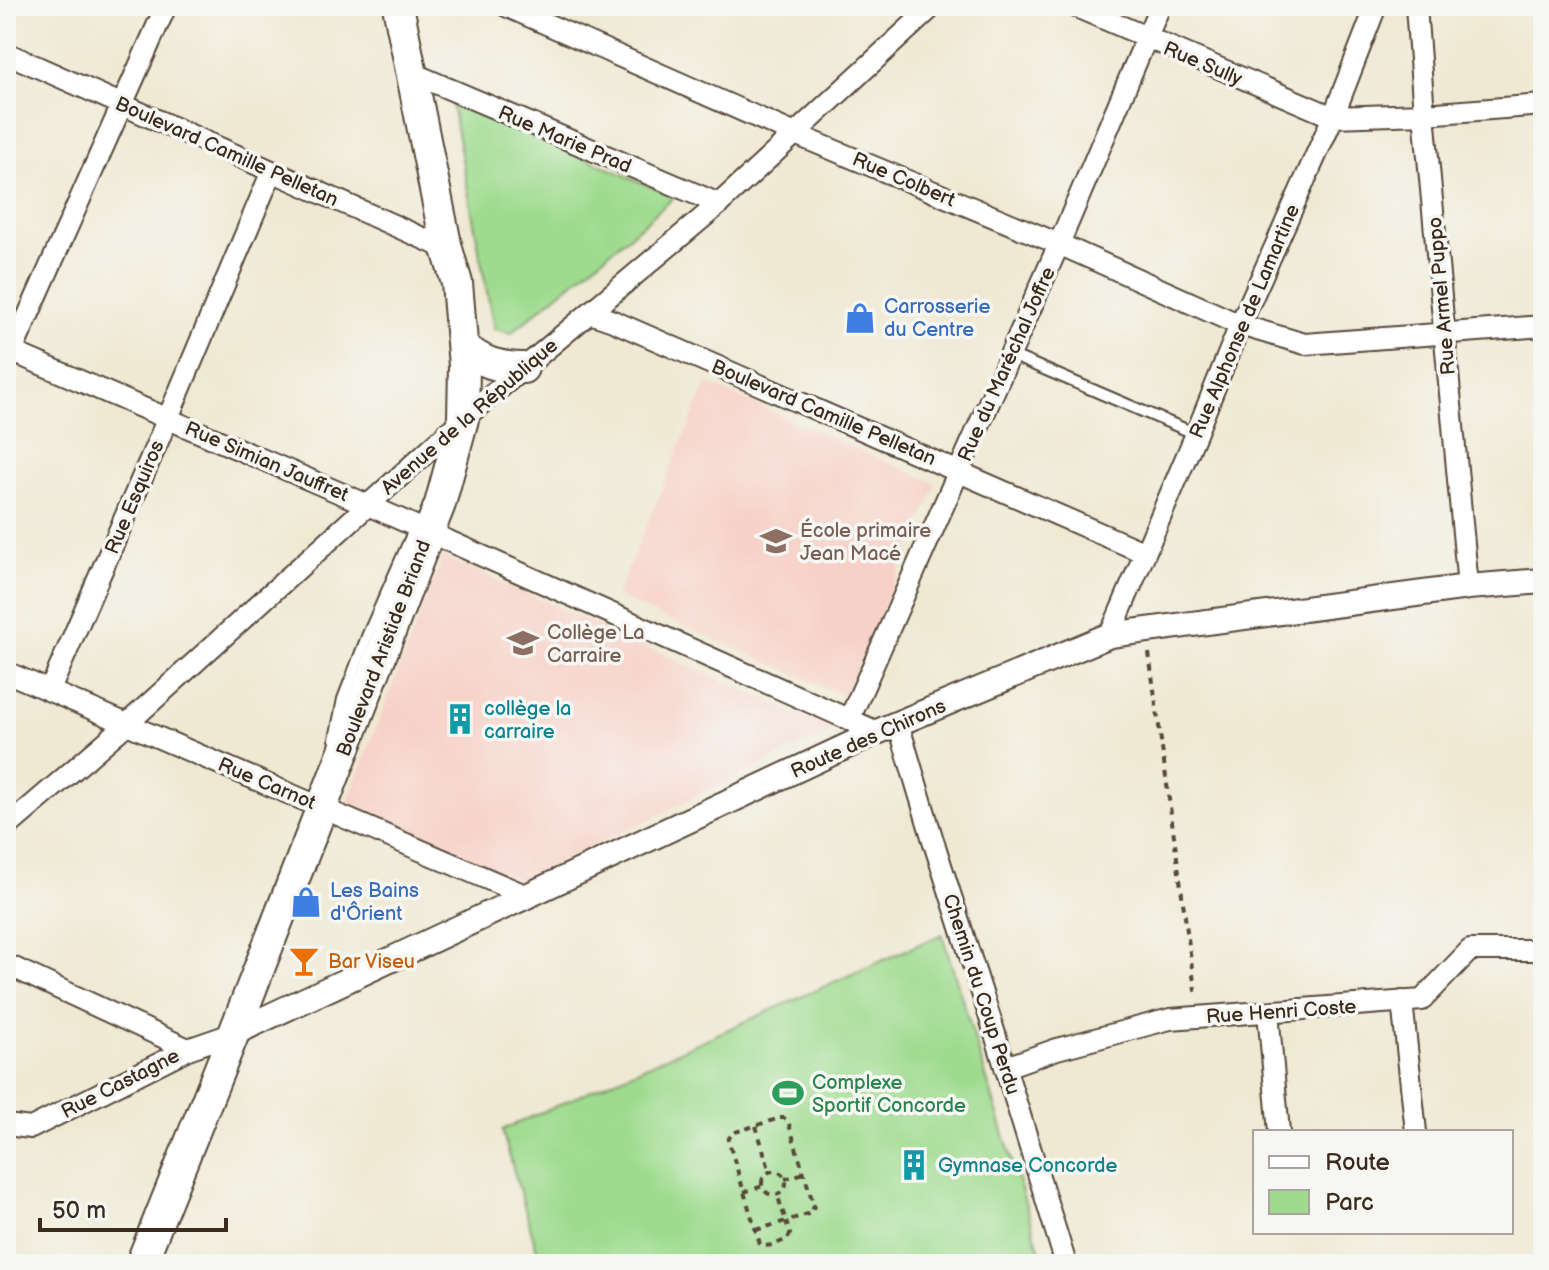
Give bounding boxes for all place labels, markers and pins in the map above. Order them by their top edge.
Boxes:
place label: Carrosserie du Centre [884,295,990,342]
shop icon: Carrosserie du Centre [843,301,877,335]
place label: École primaire Jean Macé [800,518,931,566]
school or university icon: École primaire Jean Macé [759,524,793,558]
place label: Collège La Carraire [547,621,644,668]
school or university icon: Collège La Carraire [506,626,540,660]
place label: collège la carraire [484,697,571,744]
building icon: collège la carraire [443,702,477,736]
place label: Les Bains d'Ôrient [330,879,419,926]
shop icon: Les Bains d'Ôrient [289,885,323,919]
bar icon: Bar Viseu [287,944,321,978]
place label: Bar Viseu [328,950,415,974]
place label: Complexe Sportif Concorde [812,1071,966,1118]
sports icon: Complexe Sportif Concorde [771,1076,805,1110]
building icon: Gymnase Concorde [897,1148,931,1182]
place label: Gymnase Concorde [938,1154,1117,1178]

